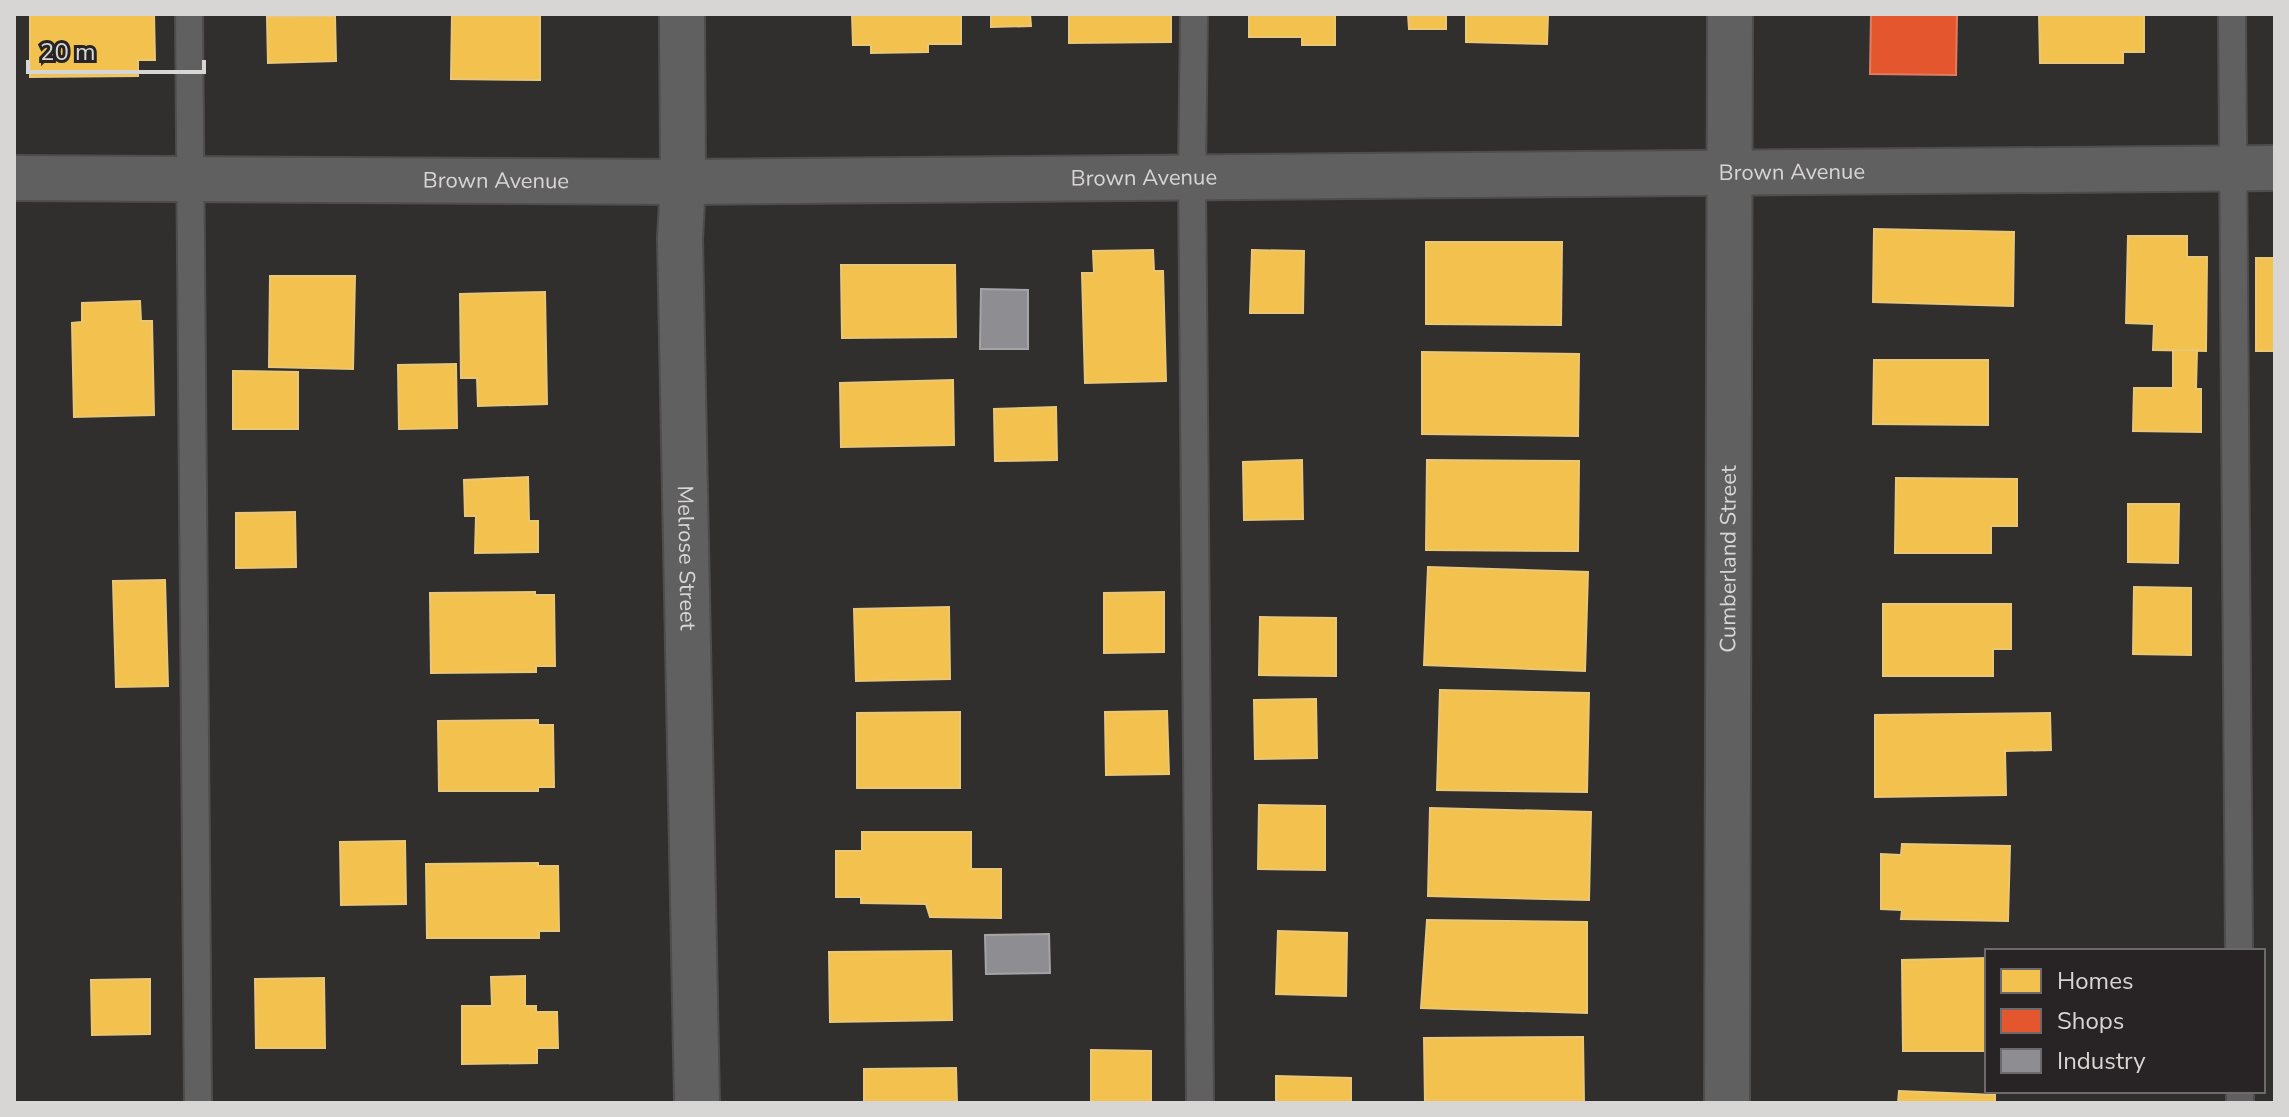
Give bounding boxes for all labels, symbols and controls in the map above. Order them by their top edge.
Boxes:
scale bar [28,24,204,74]
text: 20 m [40,36,96,68]
street label: Brown Avenue [1719,157,1865,188]
street label: Brown Avenue [1071,162,1217,194]
street label: Brown Avenue [423,165,569,196]
street label: Cumberland Street [1713,465,1744,653]
street label: Melrose Street [670,485,703,631]
legend [1985,949,2265,1093]
text: Homes [2057,965,2133,997]
text: Shops [2057,1005,2124,1037]
text: Industry [2057,1045,2146,1077]

